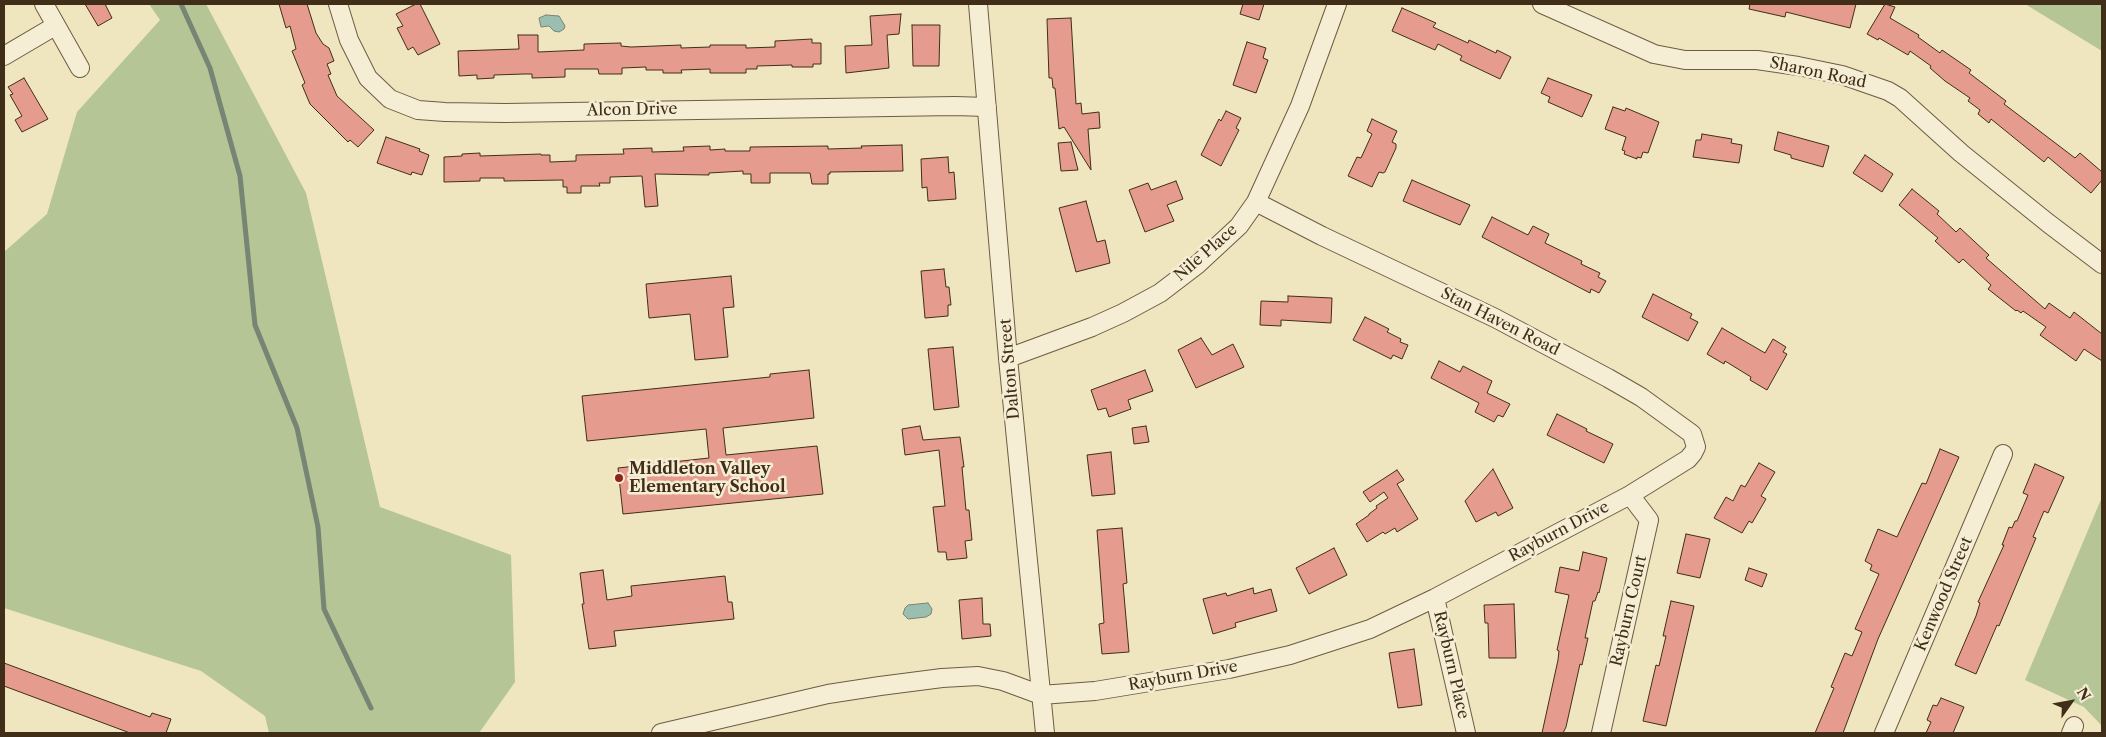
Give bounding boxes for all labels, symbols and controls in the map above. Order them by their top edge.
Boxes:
street label: Sharon Road [1768,53,1868,93]
street label: Alcon Drive [587,100,677,120]
street label: Nile Place [1171,220,1241,286]
street label: Stan Haven Road [1437,284,1563,360]
street label: Dalton Street [996,318,1024,420]
place label: Middleton Valley Elementary School [629,459,786,497]
marker: Middleton Valley Elementary School [613,472,625,484]
street label: Rayburn Drive [1506,498,1612,566]
street label: Kenwood Street [1911,534,1977,654]
street label: Rayburn Court [1607,554,1651,668]
street label: Rayburn Place [1429,609,1473,721]
street label: Rayburn Drive [1127,657,1239,695]
north arrow [2046,677,2096,727]
text: N [2073,684,2095,704]

